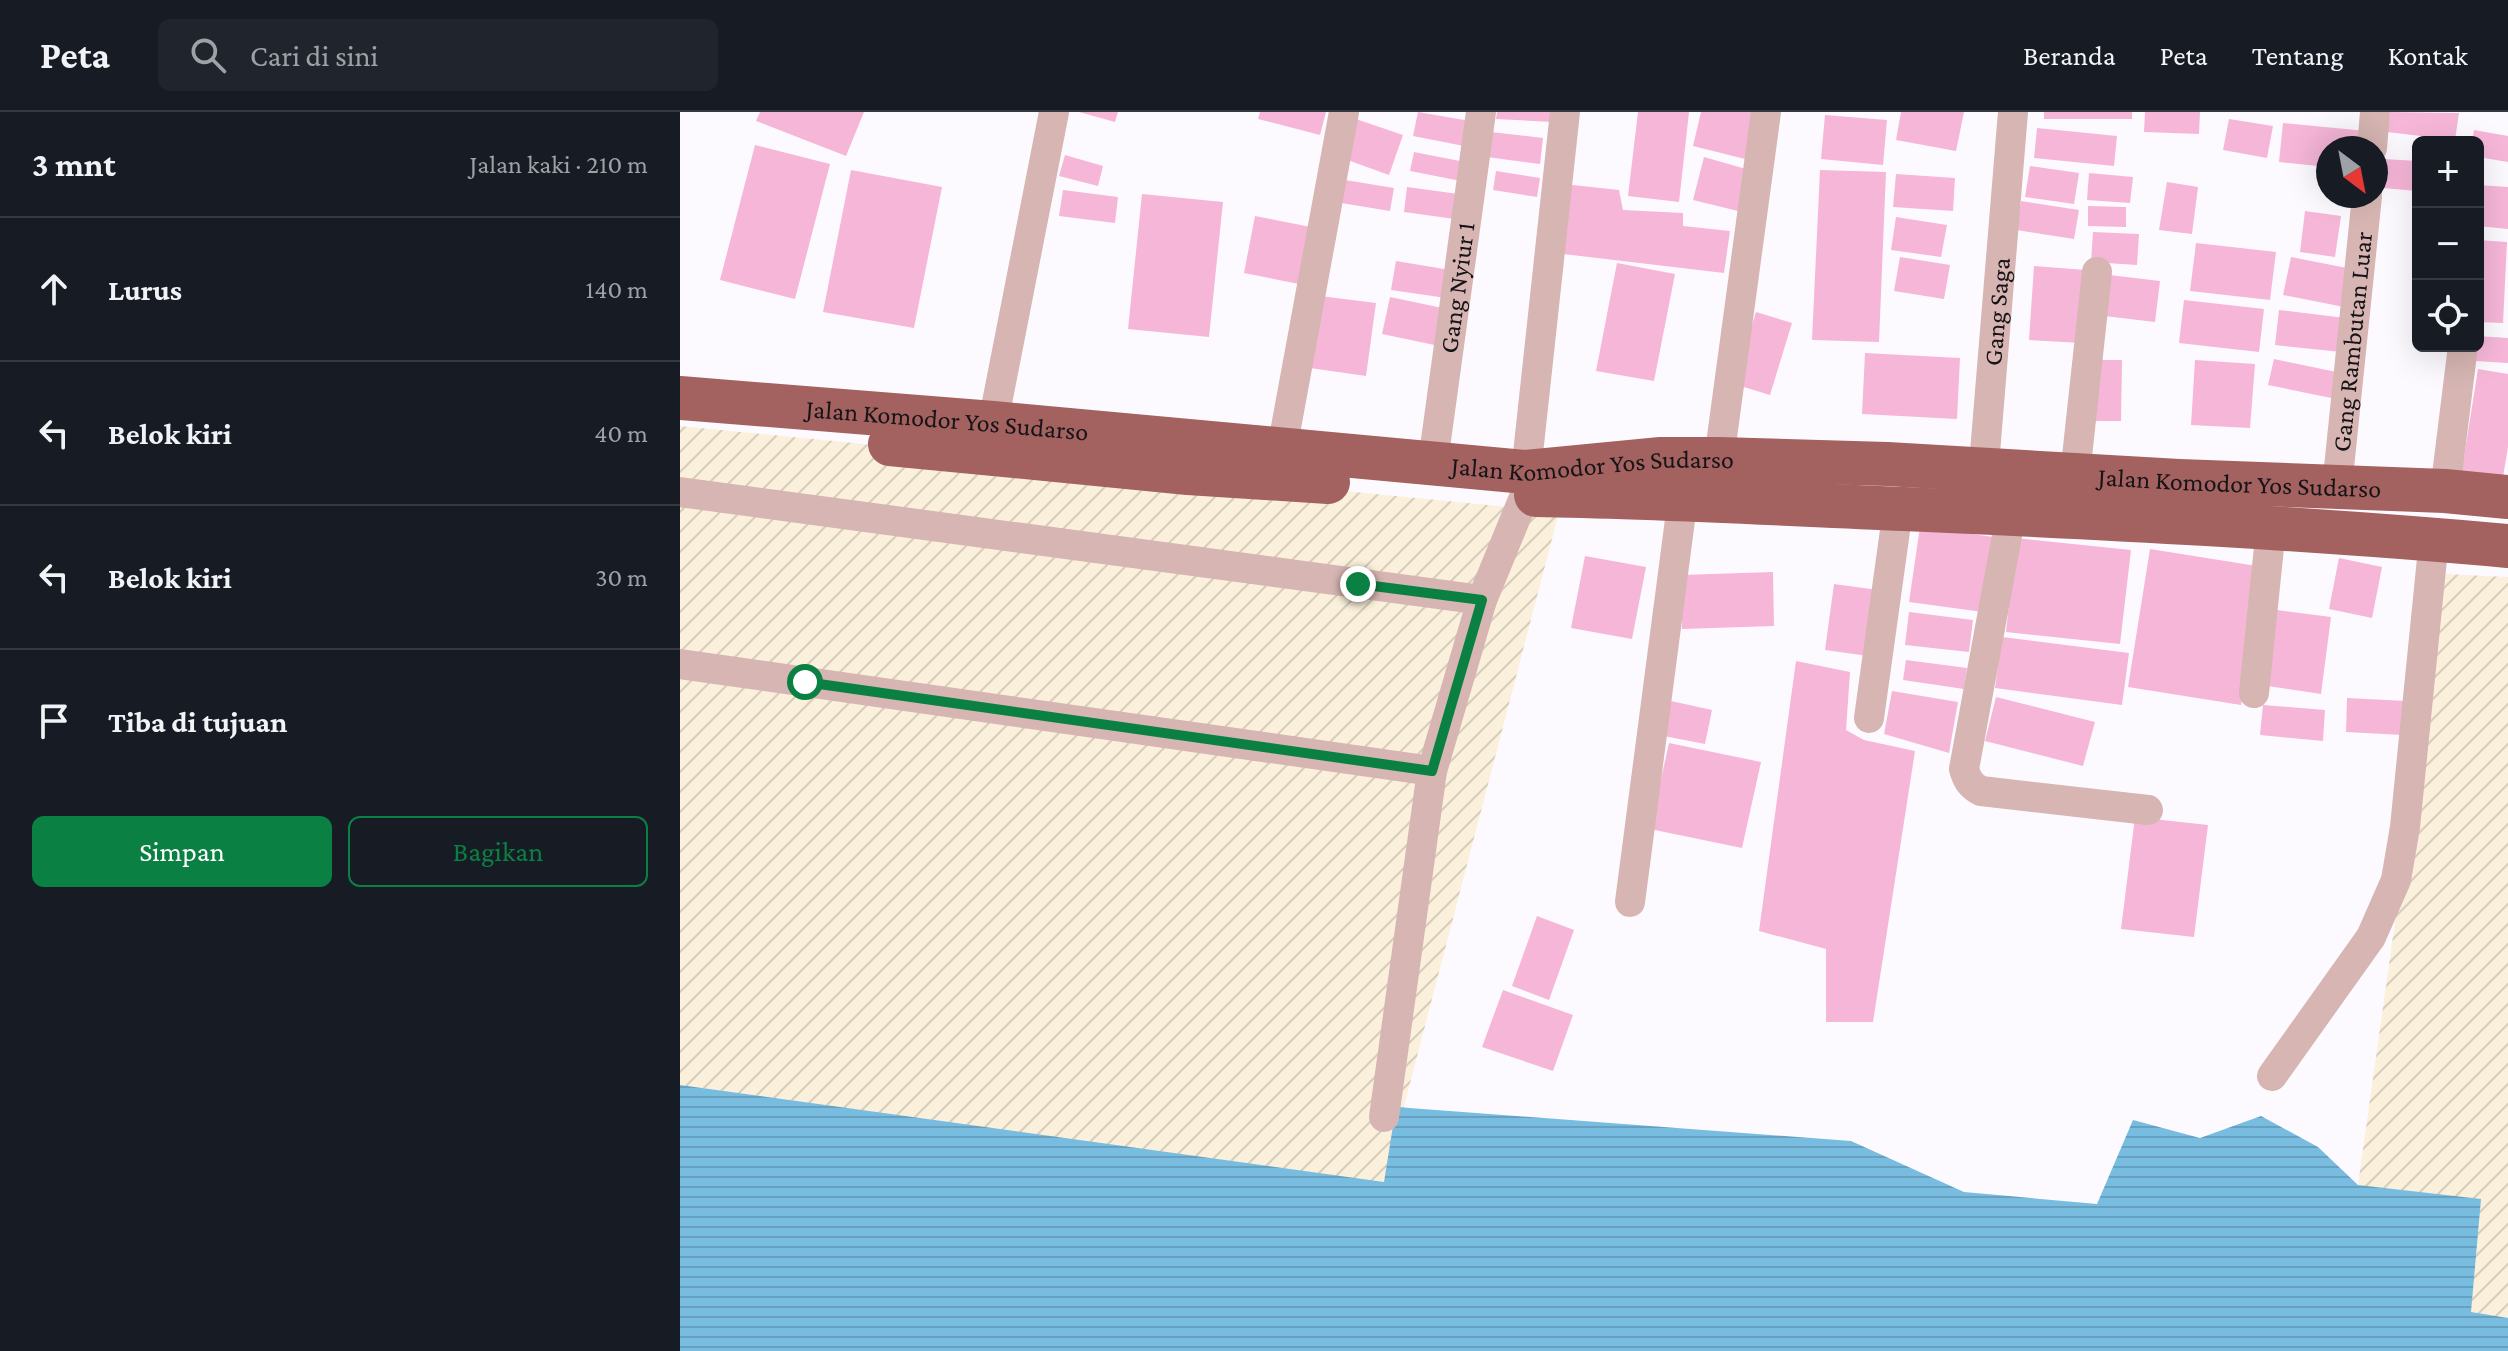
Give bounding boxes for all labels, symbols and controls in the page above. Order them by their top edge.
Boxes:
search box [158,19,718,91]
icon: search [186,33,230,77]
text: Peta [40,34,110,76]
text: Cari di sini [250,39,378,72]
text: Beranda [2023,40,2116,71]
text: Peta [2160,40,2208,71]
text: Tentang [2252,40,2344,71]
text: Kontak [2388,40,2468,71]
north arrow [2316,136,2388,208]
map controls [2412,136,2484,352]
button: + [2412,136,2484,208]
text: 3 mnt [32,146,116,183]
text: Jalan kaki · 210 m [470,150,648,179]
button: − [2412,208,2484,280]
street label: Gang Nyiur 1 [1434,220,1481,355]
street label: Gang Rambutan Luar [2327,230,2378,453]
street label: Gang Saga [1978,256,2016,367]
icon: ahead [32,267,76,311]
text: Lurus [108,273,182,306]
text: 140 m [586,275,648,304]
button: locate [2412,280,2484,352]
street label: Jalan Komodor Yos Sudarso [803,394,1090,447]
icon: left [32,411,76,455]
text: Belok kiri [108,417,232,450]
text: 40 m [594,419,648,448]
street label: Jalan Komodor Yos Sudarso [1448,445,1734,487]
street label: Jalan Komodor Yos Sudarso [2095,462,2382,504]
icon: left [32,555,76,599]
text: Belok kiri [108,561,232,594]
text: 30 m [595,563,648,592]
route end [1340,566,1376,602]
route start [787,664,823,700]
icon: arrive [32,699,76,743]
text: Tiba di tujuan [108,705,287,738]
button: Simpan [32,816,332,887]
button: Bagikan [348,816,648,887]

